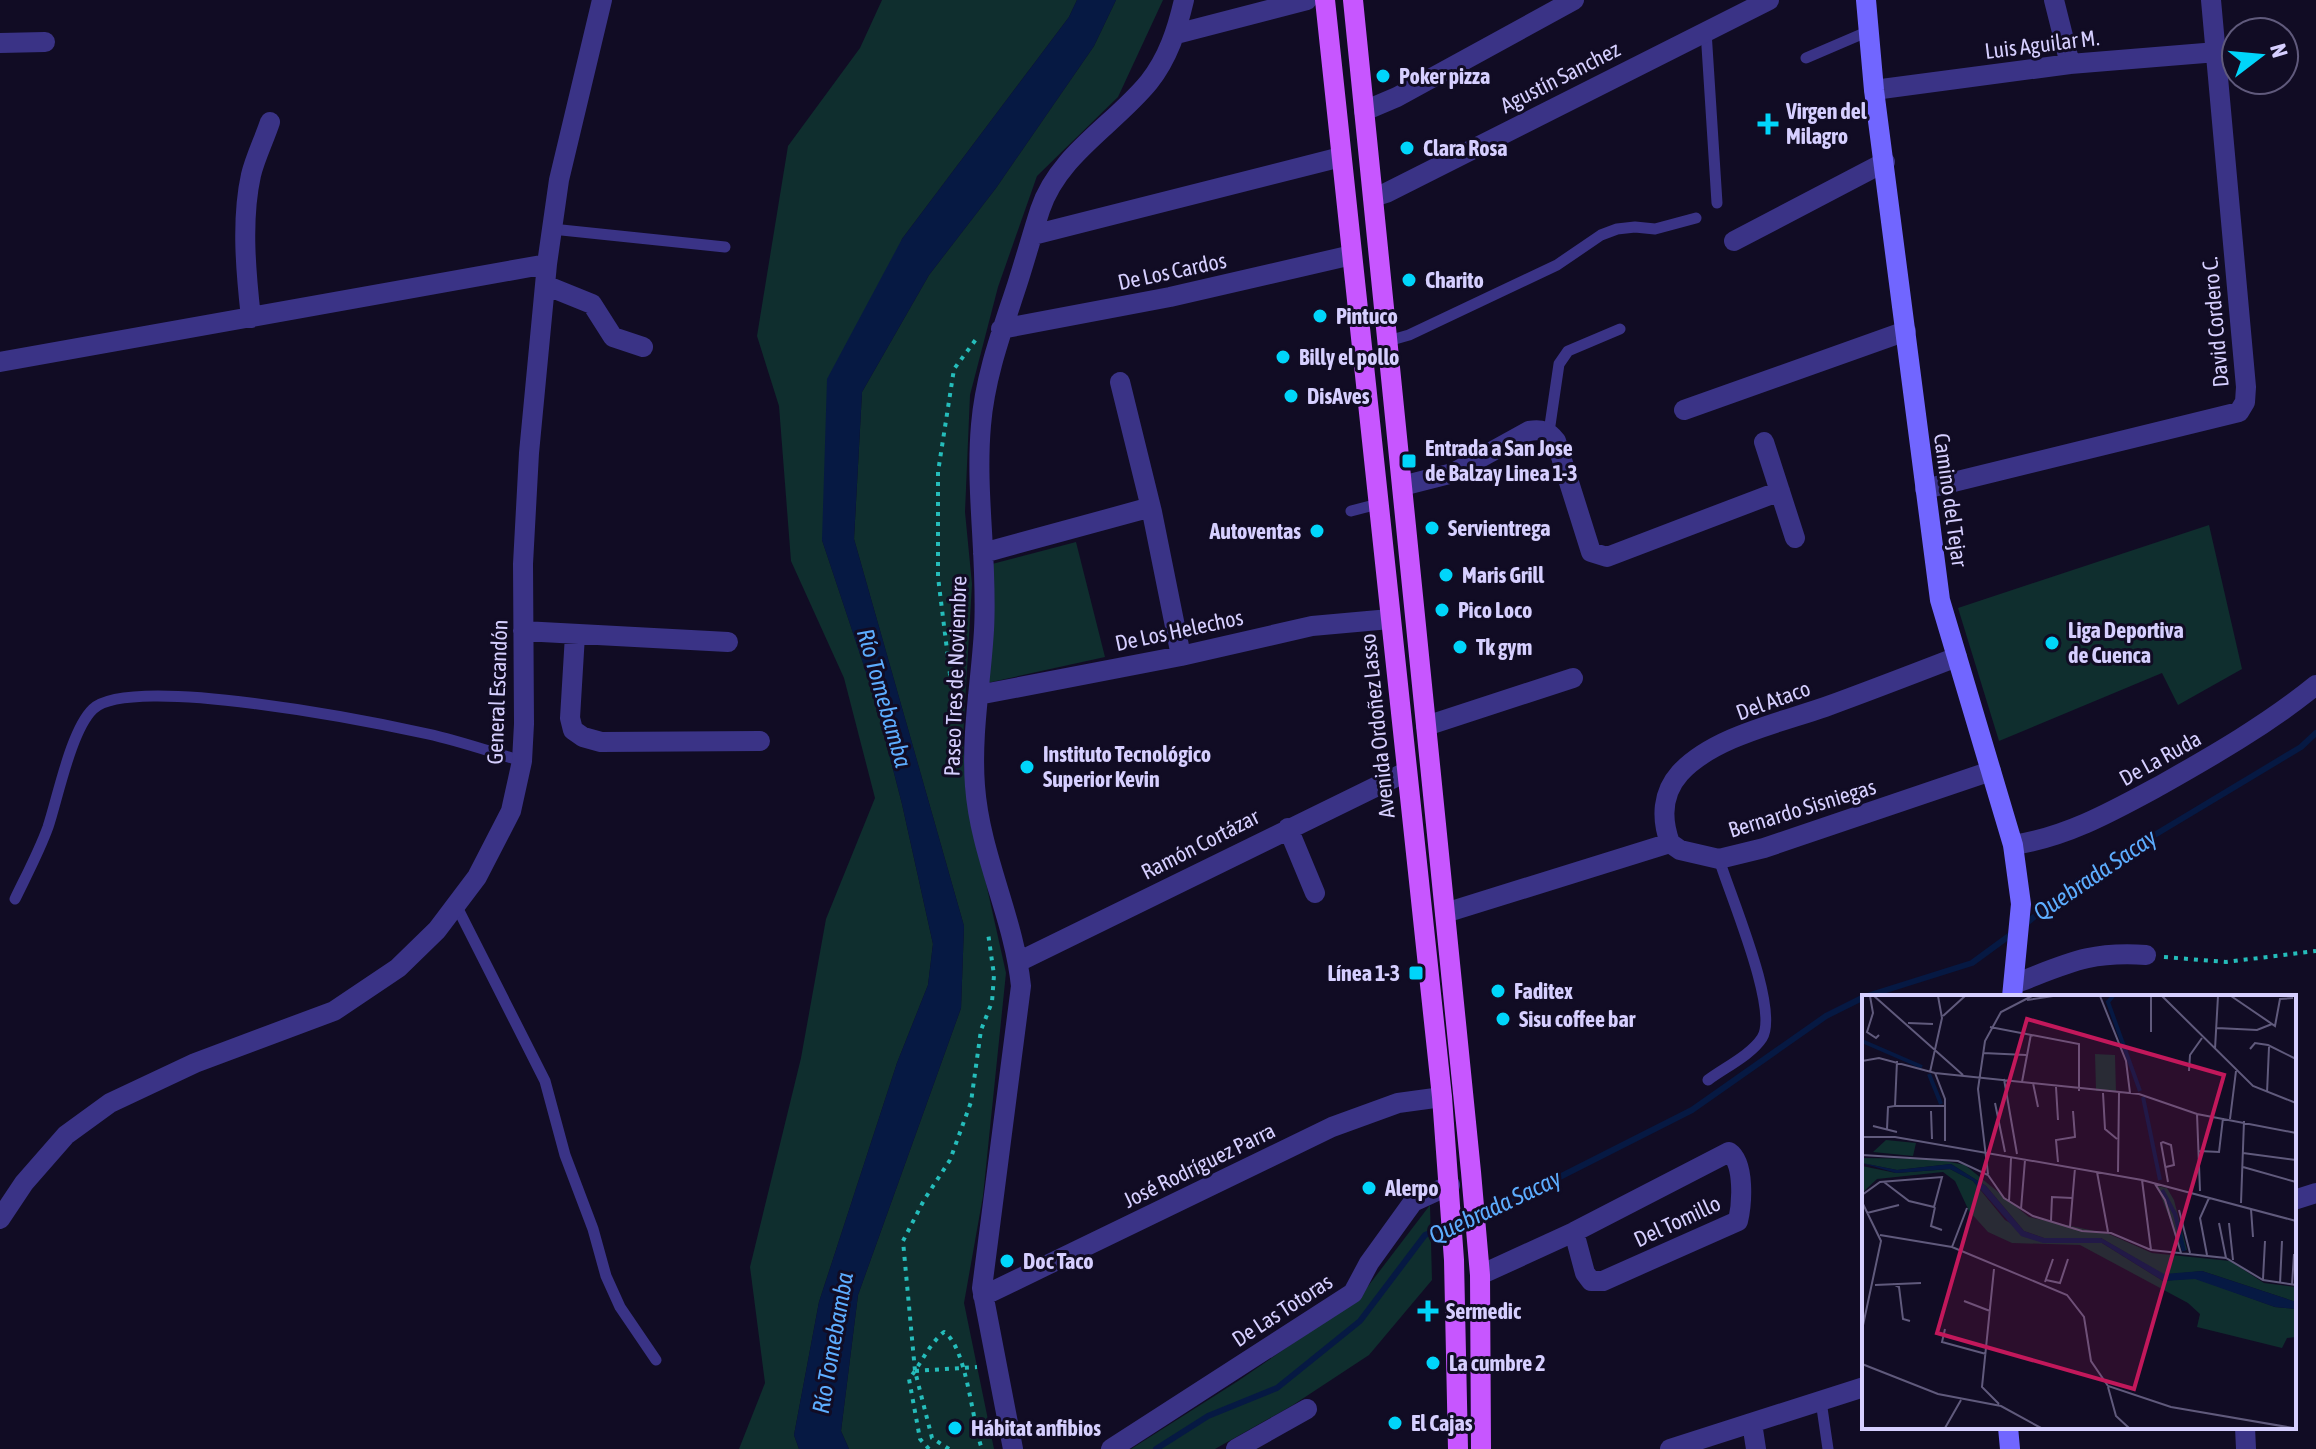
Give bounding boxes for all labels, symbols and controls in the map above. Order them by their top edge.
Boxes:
north arrow [2220,16,2300,96]
street label: Luis Aguilar M. [1983,24,2101,64]
street label: Agustín Sanchez [1496,36,1624,118]
text: N [2265,41,2294,60]
place label: Poker pizza [1399,63,1490,89]
marker: Poker pizza [1374,67,1392,85]
place label: Virgen del Milagro [1785,98,1868,149]
marker: Virgen del Milagro [1757,113,1779,135]
place label: Clara Rosa [1423,135,1508,161]
marker: Clara Rosa [1398,139,1416,157]
street label: De Los Cardos [1115,247,1229,295]
street label: David Cordero C. [2196,256,2234,388]
place label: Charito [1425,267,1484,293]
marker: Charito [1400,271,1418,289]
place label: Pintuco [1336,303,1398,329]
marker: Pintuco [1311,307,1329,325]
place label: Billy el pollo [1299,344,1399,370]
marker: Billy el pollo [1274,348,1292,366]
place label: DisAves [1307,383,1370,409]
marker: DisAves [1282,387,1300,405]
street label: Camino del Tejar [1929,432,1973,569]
place label: Entrada a San Jose de Balzay Linea 1-3 [1425,435,1578,486]
marker: Entrada a San Jose de Balzay Linea 1-3 [1400,452,1418,470]
place label: Servientrega [1448,515,1551,541]
place label: Autoventas [1209,518,1301,544]
marker: Servientrega [1423,519,1441,537]
marker: Autoventas [1308,522,1326,540]
place label: Maris Grill [1462,562,1545,588]
marker: Maris Grill [1437,566,1455,584]
street label: Paseo Tres de Noviembre [939,575,971,777]
place label: Pico Loco [1458,597,1532,623]
marker: Pico Loco [1433,601,1451,619]
street label: De Los Helechos [1113,604,1246,656]
place label: Liga Deportiva de Cuenca [2068,617,2184,668]
street label: General Escandón [481,619,513,765]
water label: Río Tomebamba [852,625,917,770]
street label: Avenida Ordoñez Lasso [1354,632,1400,820]
place label: Tk gym [1476,634,1532,660]
marker: Liga Deportiva de Cuenca [2043,634,2061,652]
marker: Tk gym [1451,638,1469,656]
street label: Del Ataco [1732,675,1814,725]
street label: De La Ruda [2115,725,2205,791]
place label: Instituto Tecnológico Superior Kevin [1043,741,1211,792]
marker: Instituto Tecnológico Superior Kevin [1018,758,1036,776]
street label: Bernardo Sisniegas [1725,773,1879,843]
street label: Ramón Cortázar [1137,803,1264,885]
water label: Quebrada Sacay [2028,824,2161,926]
place label: Línea 1-3 [1327,960,1400,986]
marker: Línea 1-3 [1407,964,1425,982]
place label: Faditex [1514,978,1573,1004]
marker: Faditex [1489,982,1507,1000]
inset map [1862,995,2296,1429]
place label: Sisu coffee bar [1519,1006,1636,1032]
marker: Sisu coffee bar [1494,1010,1512,1028]
street label: José Rodríguez Parra [1119,1117,1279,1213]
water label: Quebrada Sacay [1425,1164,1565,1249]
place label: Alerpo [1384,1175,1439,1201]
marker: Alerpo [1360,1179,1378,1197]
street label: Del Tomillo [1630,1190,1724,1252]
place label: Doc Taco [1023,1248,1094,1274]
marker: Doc Taco [998,1252,1016,1270]
street label: De Las Totoras [1227,1268,1337,1352]
water label: Río Tomebamba [807,1270,858,1416]
place label: Sermedic [1446,1298,1522,1324]
marker: Sermedic [1417,1300,1439,1322]
place label: La cumbre 2 [1449,1350,1546,1376]
marker: La cumbre 2 [1424,1354,1442,1372]
place label: El Cajas [1411,1410,1473,1436]
marker: El Cajas [1386,1414,1404,1432]
place label: Hábitat anfibios [971,1415,1101,1441]
marker: Hábitat anfibios [946,1419,964,1437]

